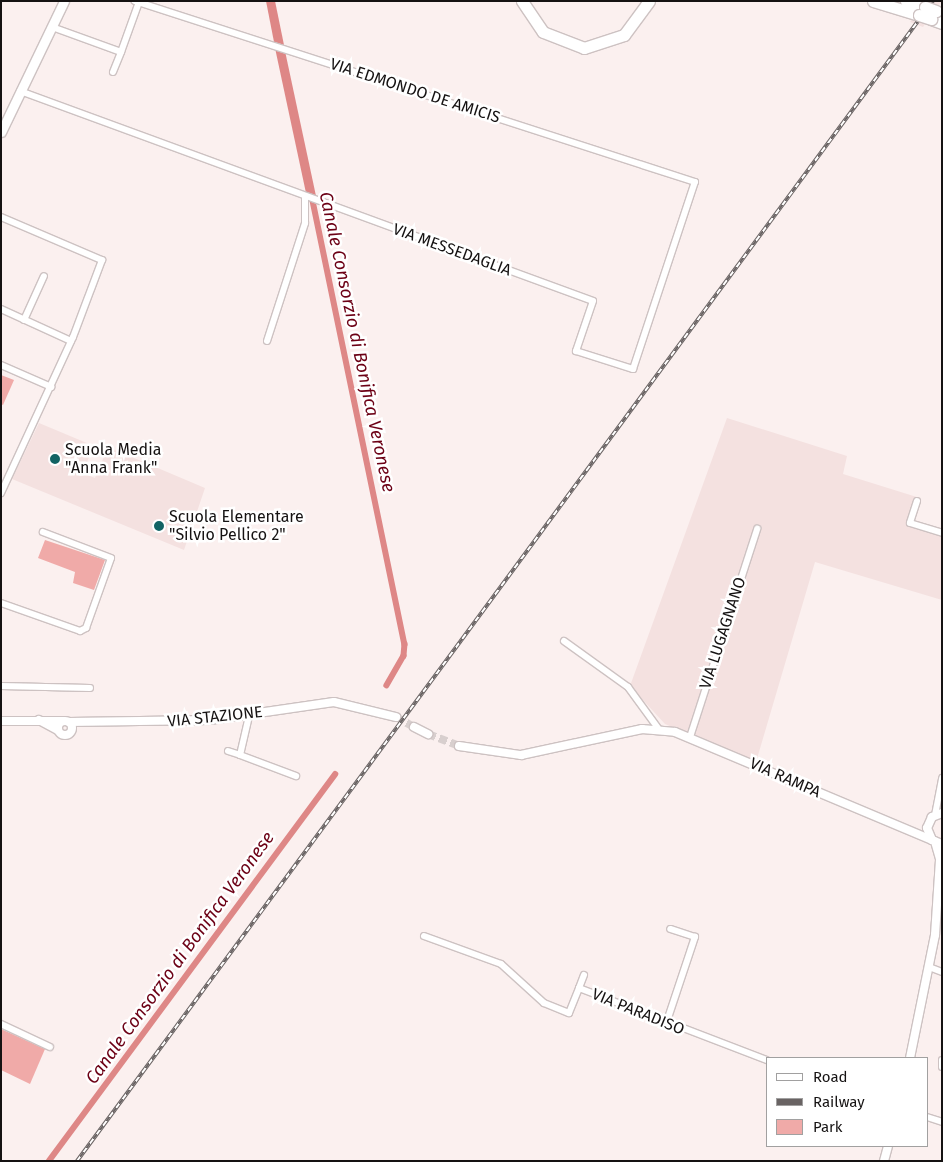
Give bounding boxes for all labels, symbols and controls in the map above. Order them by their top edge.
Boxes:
street label: VIA EDMONDO DE AMICIS [328,54,502,128]
water label: Canale Consorzio di Bonifica Veronese [315,190,399,494]
street label: VIA MESSEDAGLIA [390,220,514,280]
place label: Scuola Media "Anna Frank" [65,440,161,478]
marker: Scuola Media "Anna Frank" [49,453,61,465]
place label: Scuola Elementare "Silvio Pellico 2" [169,507,304,545]
marker: Scuola Elementare "Silvio Pellico 2" [153,520,165,532]
street label: VIA LUGAGNANO [696,575,750,691]
street label: VIA STAZIONE [166,702,264,732]
street label: VIA RAMPA [746,754,824,802]
water label: Canale Consorzio di Bonifica Veronese [81,828,279,1088]
street label: VIA PARADISO [589,985,687,1039]
legend [766,1057,928,1147]
text: Road [813,1068,848,1086]
text: Railway [813,1093,865,1111]
text: Park [813,1118,843,1136]

